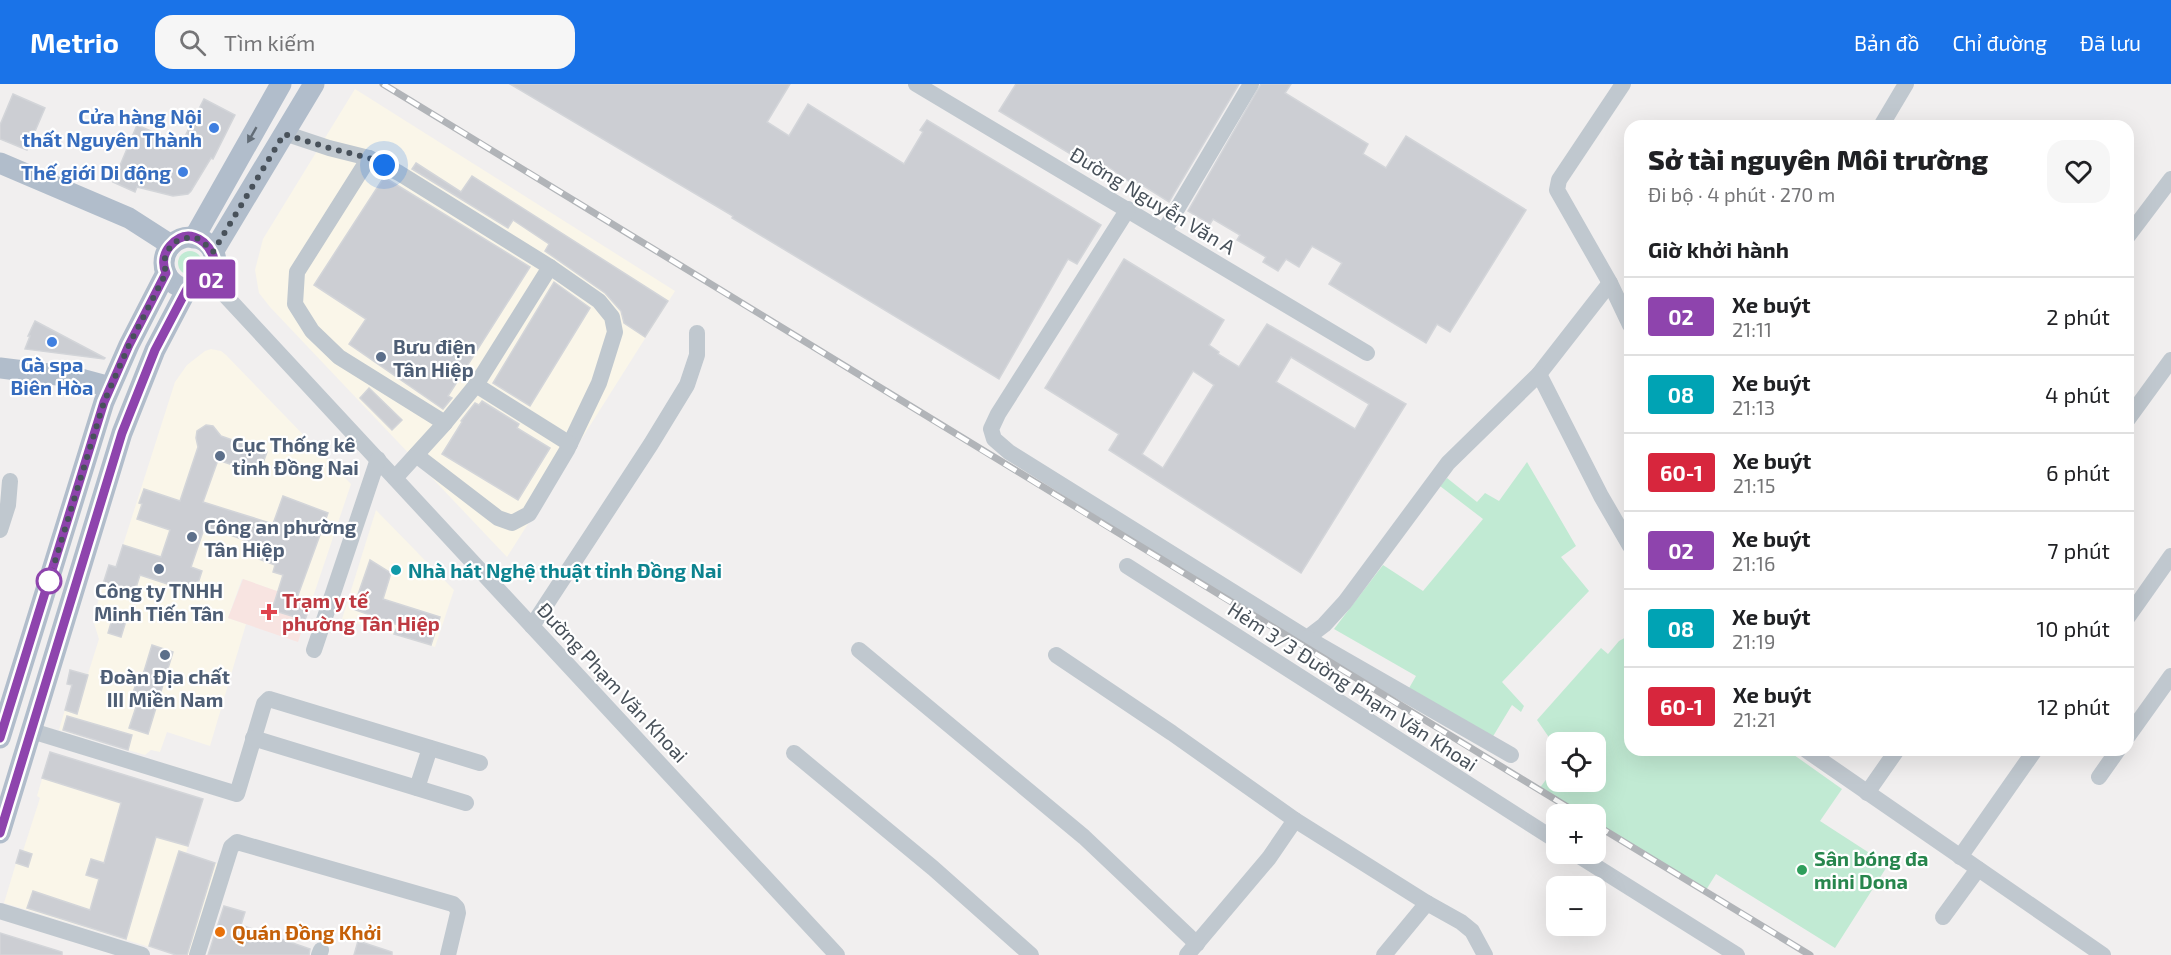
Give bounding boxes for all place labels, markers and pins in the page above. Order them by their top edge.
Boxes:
place label: Cửa hàng Nội thất Nguyên Thành [22,104,202,152]
marker: Cửa hàng Nội thất Nguyên Thành [207,121,221,135]
place label: Thế giới Di động [21,160,171,184]
marker: Thế giới Di động [176,165,190,179]
place label: Bưu điện Tân Hiệp [393,334,476,381]
marker: Gà spa Biên Hòa [45,335,59,349]
marker: Bưu điện Tân Hiệp [374,350,388,364]
place label: Gà spa Biên Hòa [11,352,93,399]
place label: Cục Thống kê tỉnh Đồng Nai [232,432,359,479]
marker: Cục Thống kê tỉnh Đồng Nai [213,449,227,463]
place label: Công an phường Tân Hiệp [204,514,357,561]
marker: Công an phường Tân Hiệp [185,530,199,544]
place label: Nhà hát Nghệ thuật tỉnh Đồng Nai [408,558,722,582]
marker: Công ty TNHH Minh Tiến Tân [152,562,166,576]
marker: Nhà hát Nghệ thuật tỉnh Đồng Nai [389,563,403,577]
unlabelled marker [36,568,62,594]
place label: Công ty TNHH Minh Tiến Tân [94,578,224,625]
place label: Trạm y tế phường Tân Hiệp [282,588,440,635]
marker: Trạm y tế phường Tân Hiệp [260,603,278,621]
marker: Đoàn Địa chất III Miền Nam [158,648,172,662]
place label: Đoàn Địa chất III Miền Nam [100,664,230,711]
place label: Sân bóng đa mini Dona [1814,846,1928,893]
marker: Sân bóng đa mini Dona [1795,863,1809,877]
place label: Quán Đồng Khởi [232,920,381,945]
marker: Quán Đồng Khởi [213,925,227,939]

